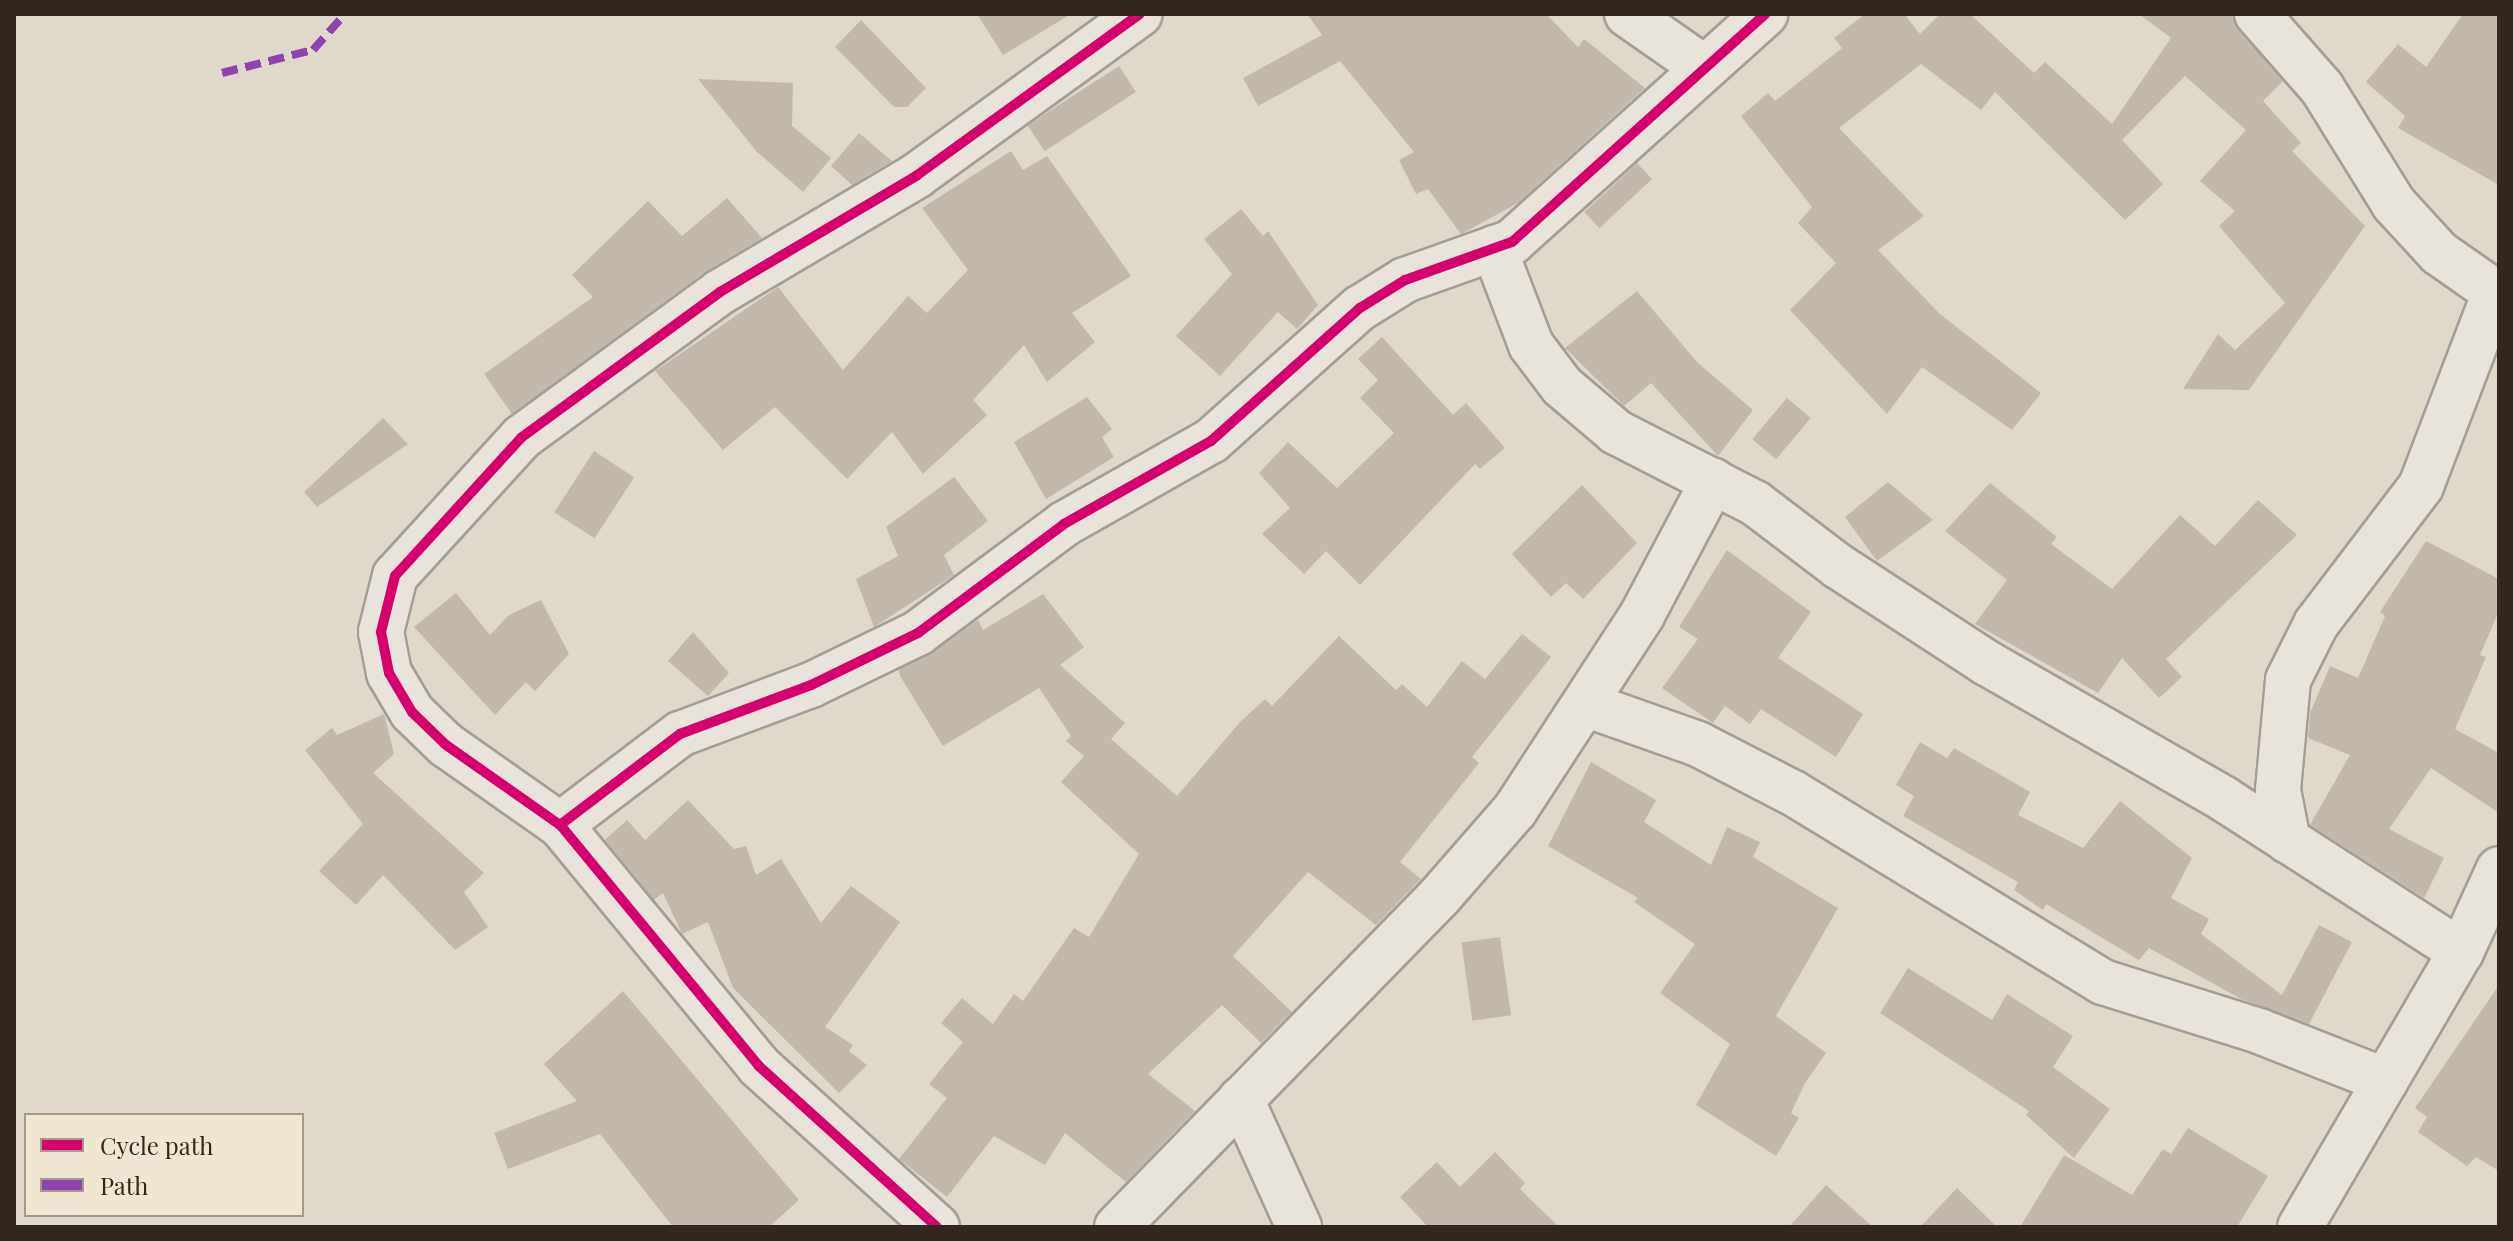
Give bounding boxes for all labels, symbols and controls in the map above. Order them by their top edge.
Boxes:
legend [24,1113,304,1217]
text: Cycle path [100,1129,213,1161]
text: Path [100,1169,148,1201]

